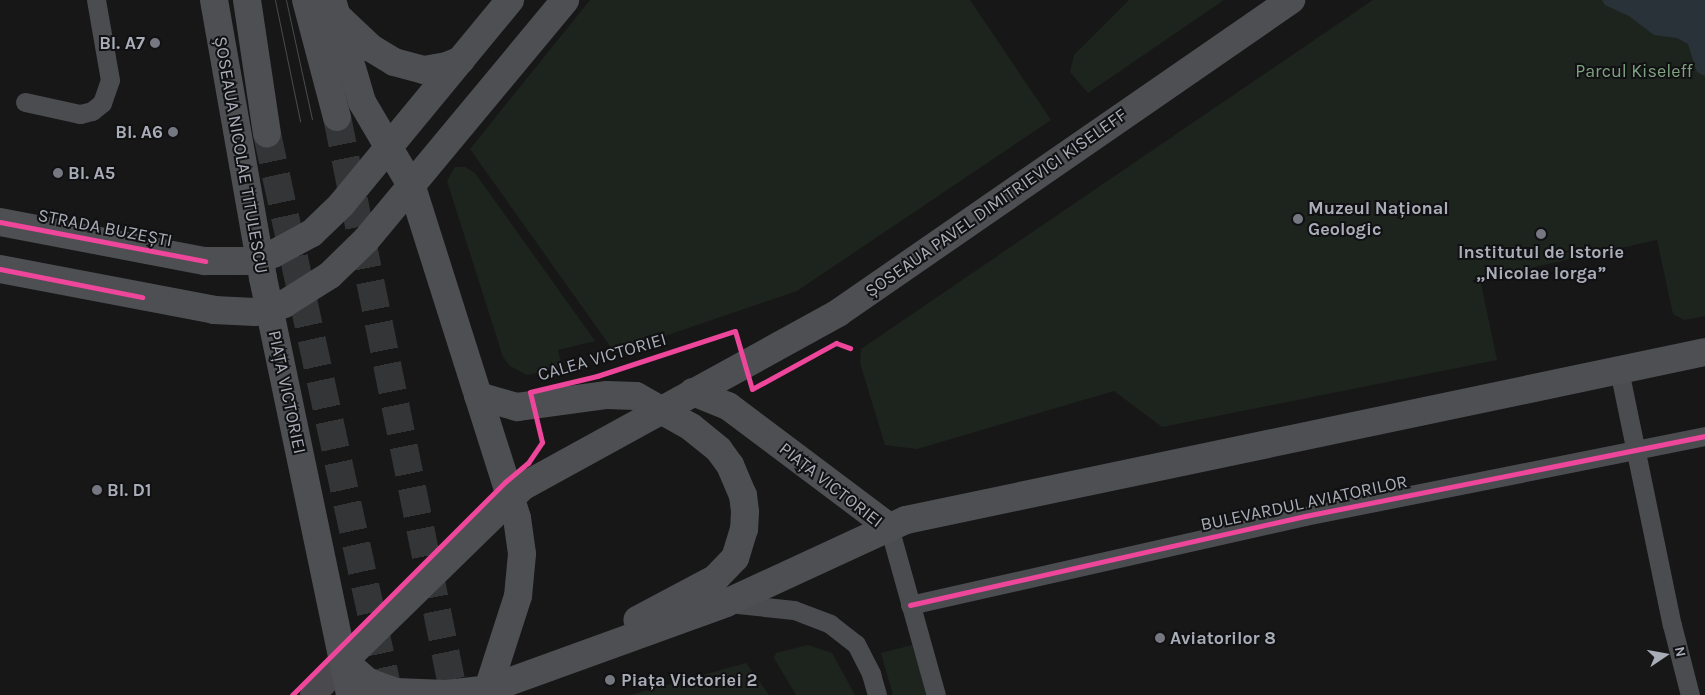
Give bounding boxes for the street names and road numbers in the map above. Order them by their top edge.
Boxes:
street label: ȘOSEAUA NICOLAE TITULESCU [209,35,273,275]
street label: ȘOSEAUA PAVEL DIMITRIEVICI KISELEFF [861,104,1131,302]
street label: STRADA BUZEȘTI [36,204,174,252]
street label: PIAȚA VICTORIEI [263,328,311,456]
street label: CALEA VICTORIEI [535,328,669,386]
street label: PIAȚA VICTORIEI [775,438,887,532]
street label: BULEVARDUL AVIATORILOR [1199,470,1409,536]

